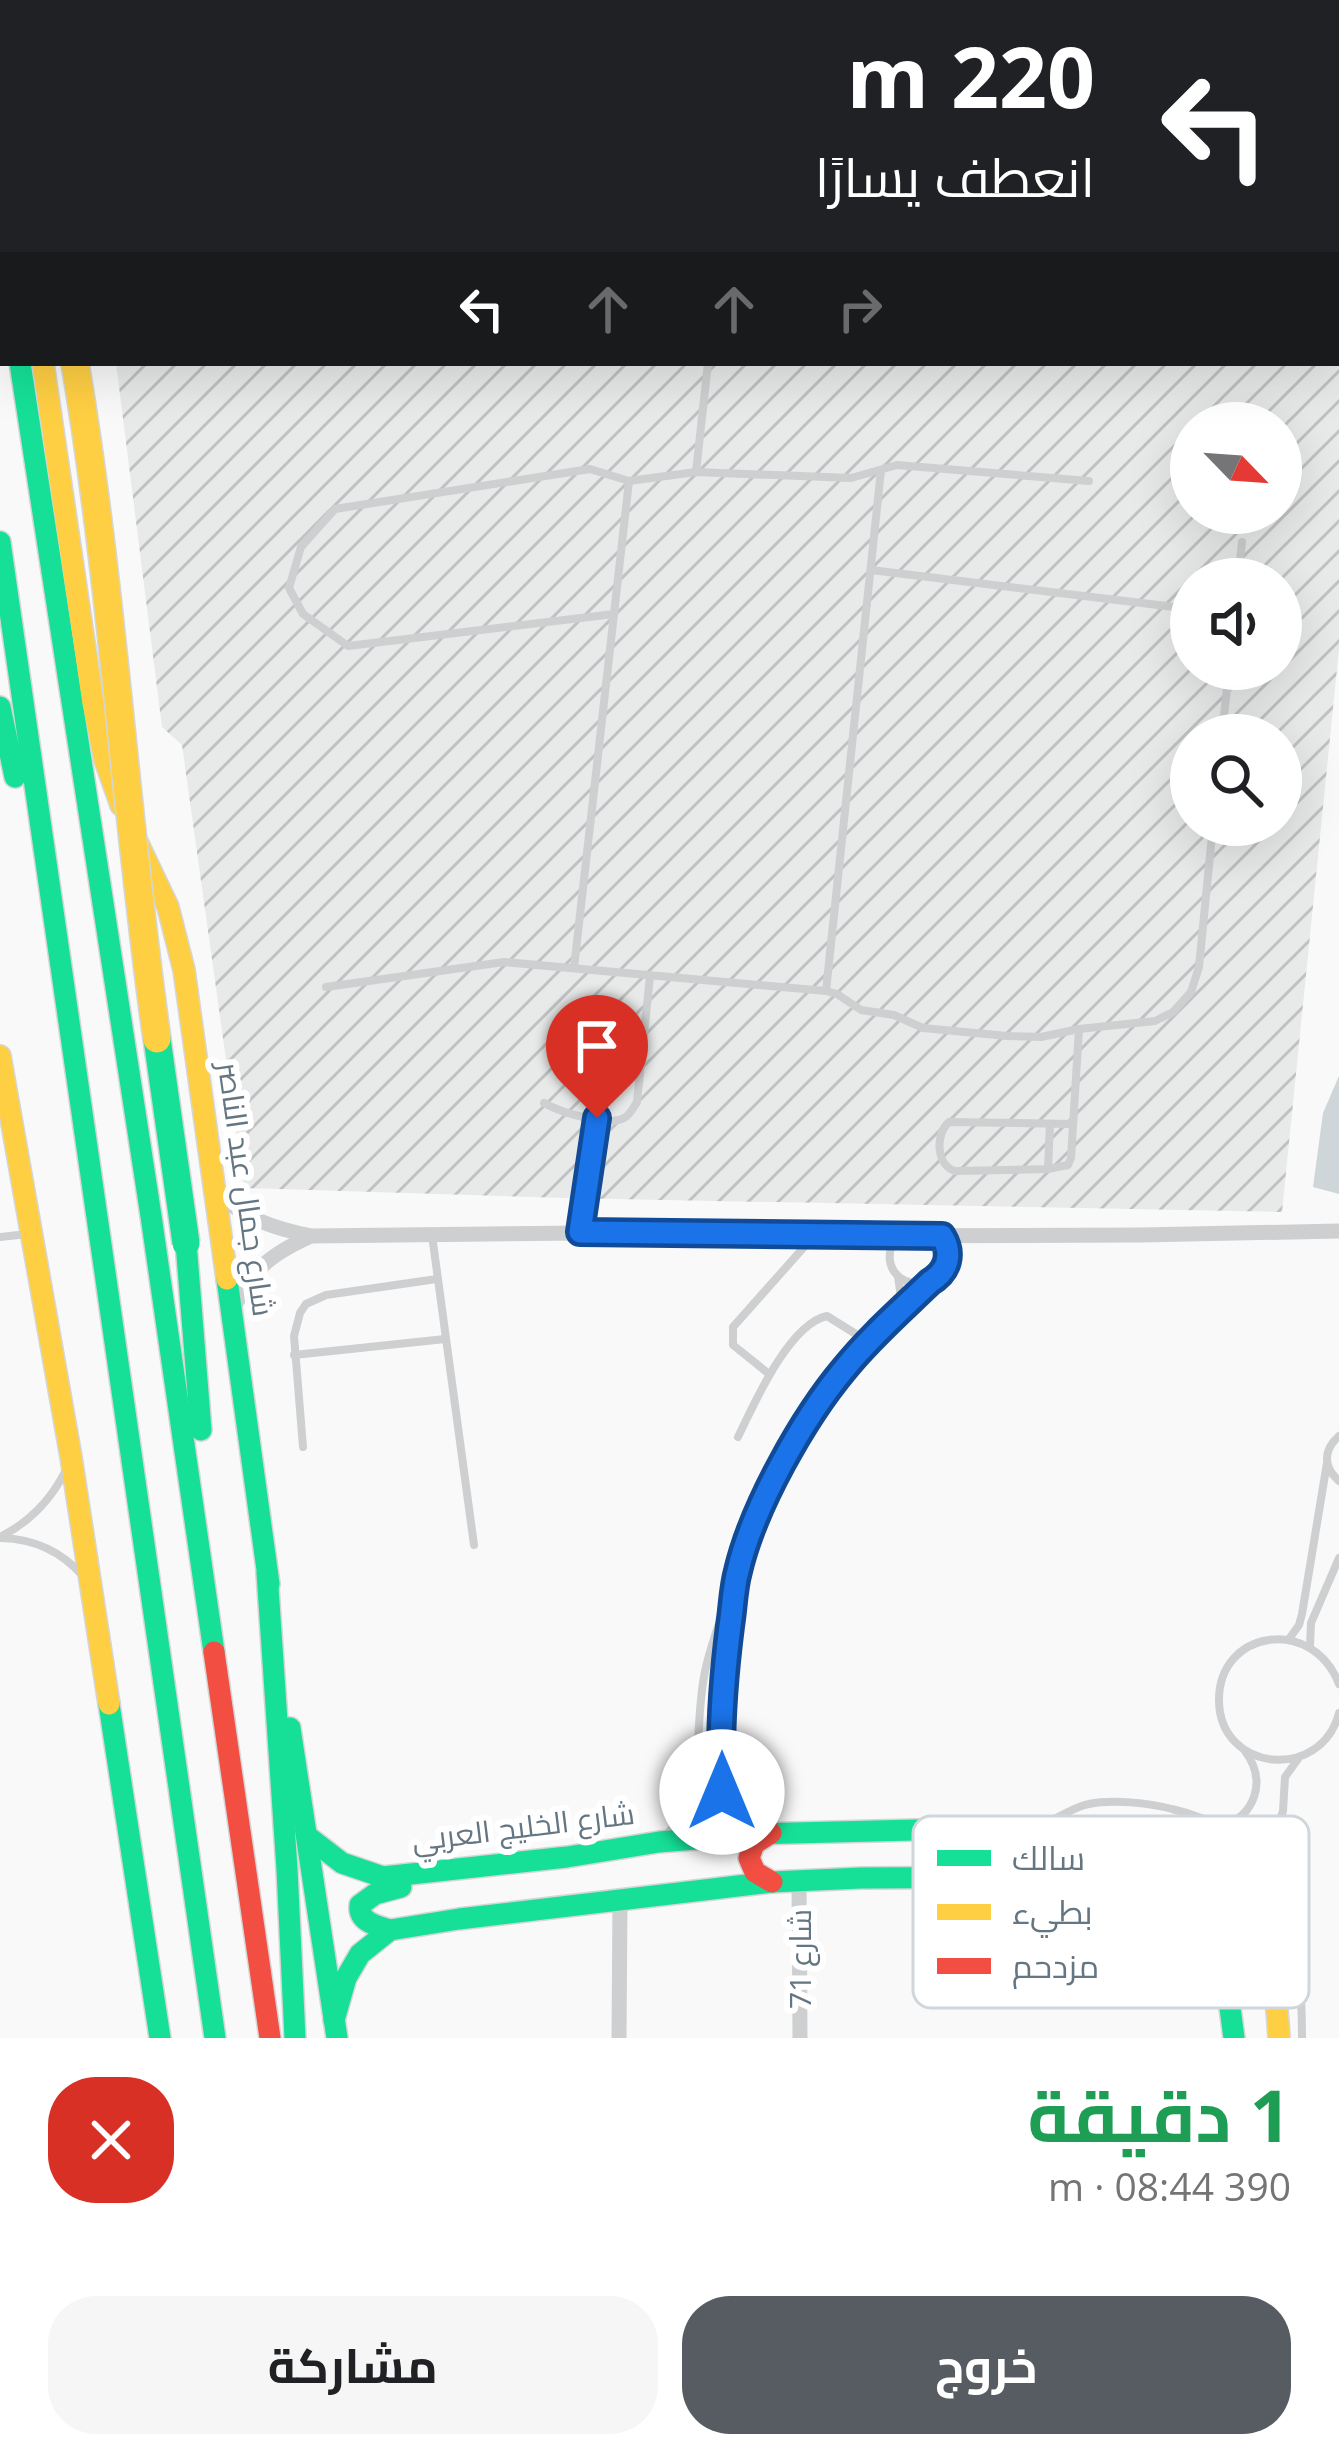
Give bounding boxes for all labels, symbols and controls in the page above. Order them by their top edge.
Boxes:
text: 220 m [847,18,1095,133]
icon: left [1137,48,1293,204]
text: انعطف يسارًا [815,139,1095,213]
icon: left [449,276,515,342]
icon: ahead [575,276,641,342]
icon: ahead [701,276,767,342]
icon: right [827,276,893,342]
north arrow [1170,402,1302,534]
map controls [1170,402,1302,846]
button: sound [1170,558,1302,690]
button: search [1170,714,1302,846]
pin [546,995,648,1118]
icon: arrive [564,1013,630,1079]
street label: شارع جمال عبد الناصر [208,1057,285,1319]
position arrow [659,1729,785,1855]
street label: شارع الخليج العربي [409,1792,637,1864]
legend [913,1816,1309,2008]
text: سالك [1012,1835,1085,1880]
text: بطيء [1012,1889,1093,1938]
street label: شارع 71 [779,1909,821,2009]
text: مزدحم [1012,1943,1099,1989]
text: 1 دقيقة [1028,2065,1291,2163]
button: close [48,2077,174,2203]
text: 390 m · 08:44 [1048,2159,1291,2212]
button: مشاركة [48,2296,658,2434]
button: خروج [682,2296,1291,2434]

